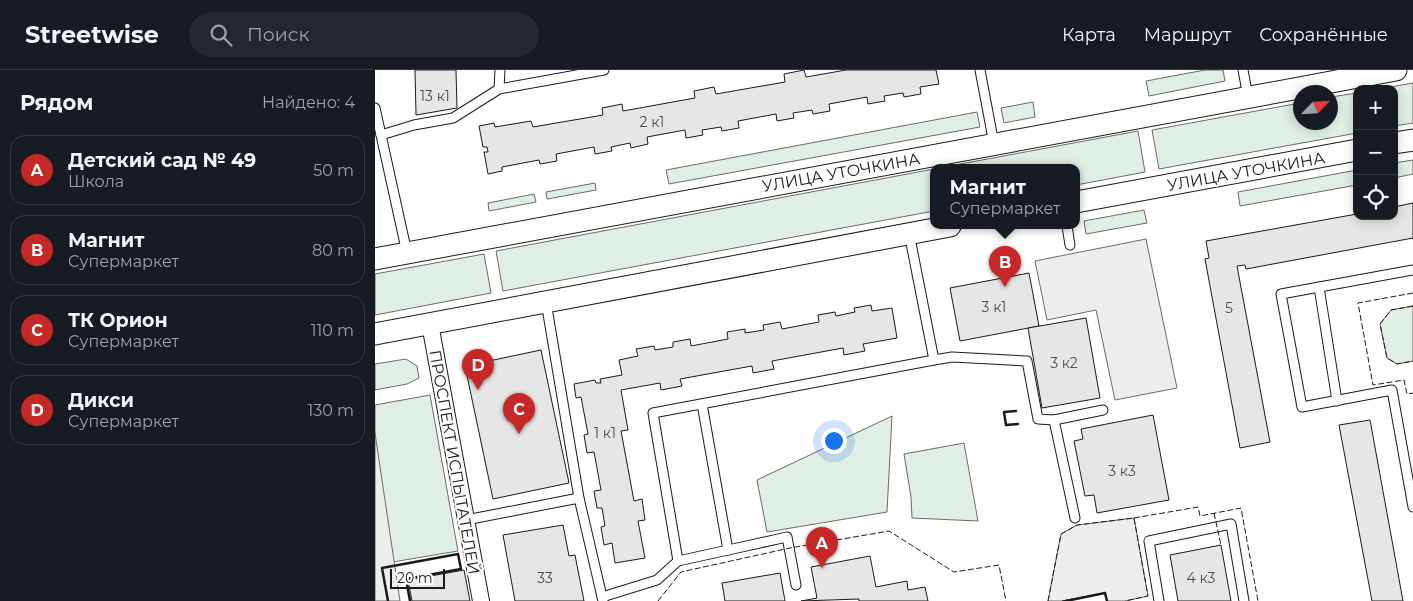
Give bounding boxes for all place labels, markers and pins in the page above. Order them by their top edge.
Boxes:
pin: B [989,246,1021,287]
pin: D [462,349,494,390]
pin: C [503,393,535,434]
pin: A [806,527,838,568]

